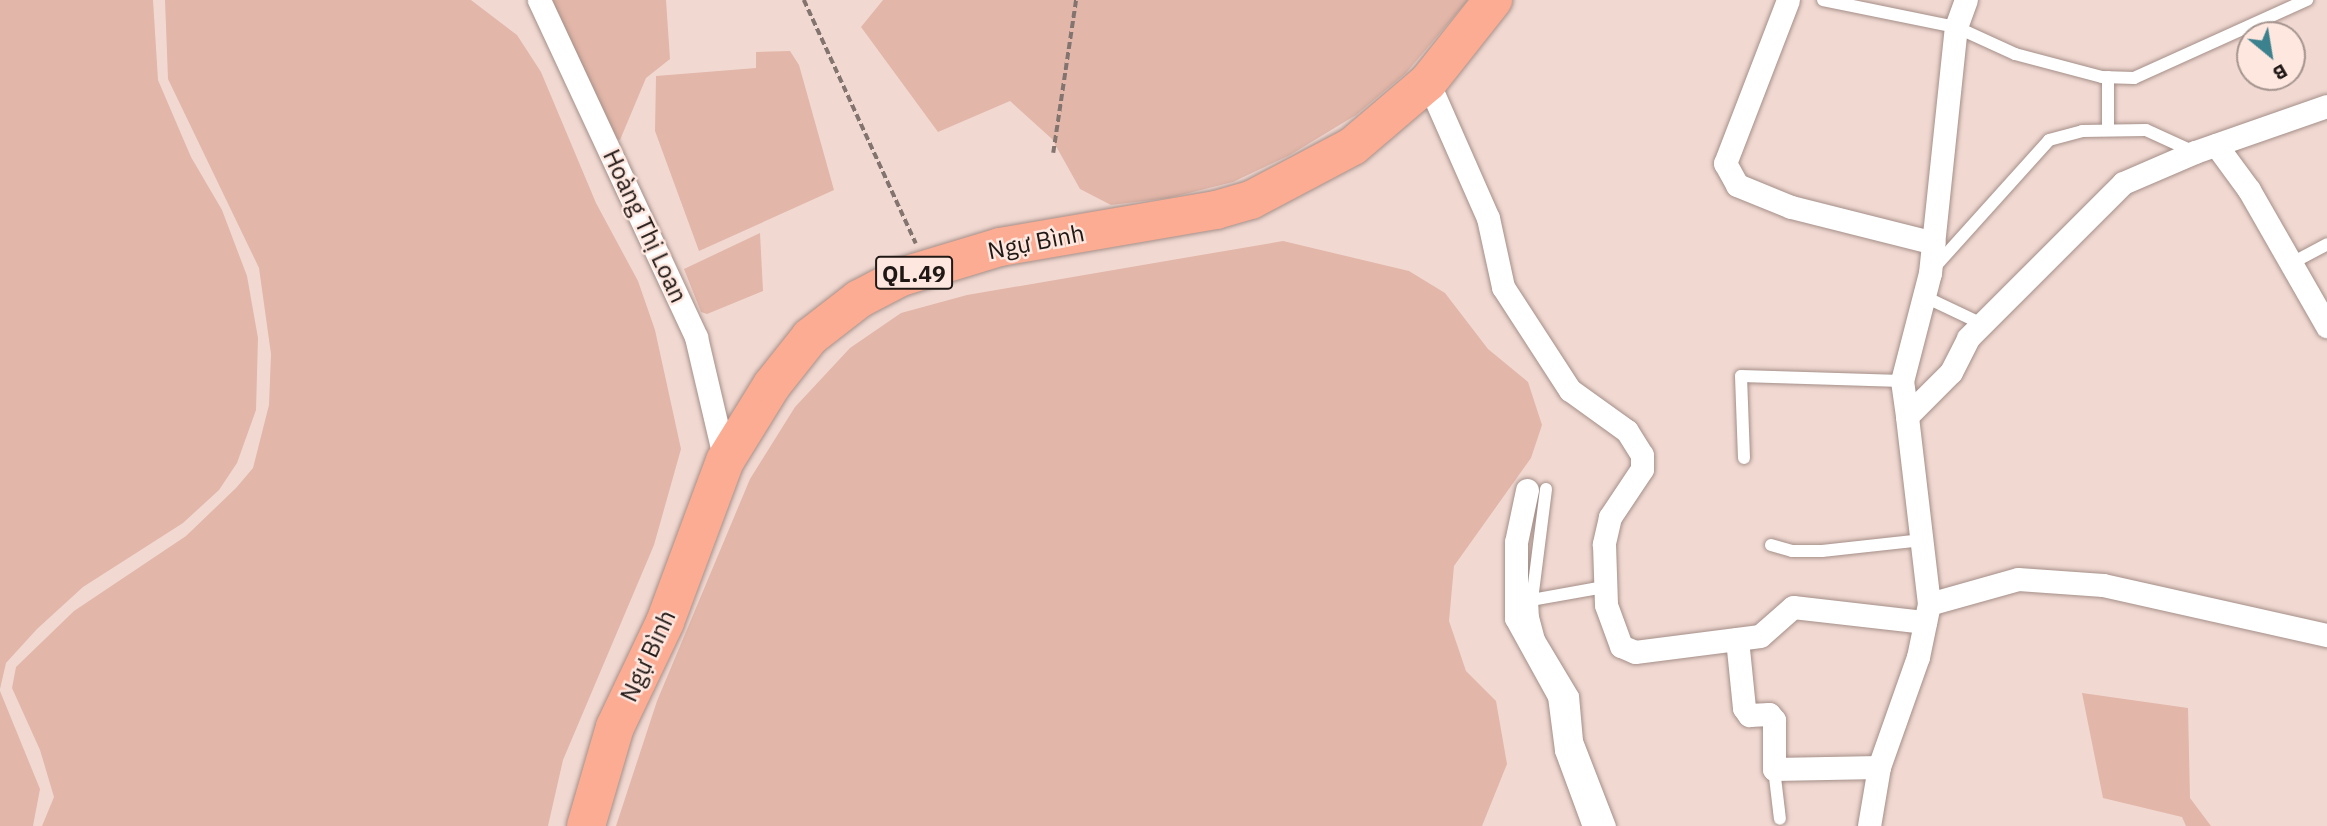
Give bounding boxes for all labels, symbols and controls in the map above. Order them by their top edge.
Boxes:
north arrow [2236,21,2306,91]
text: B [2269,59,2292,86]
street label: Hoàng Thị Loan [597,145,693,307]
street label: Ngự Bình [985,219,1087,265]
road number: QL.49 [874,254,954,292]
street label: Ngự Bình [614,606,682,706]

